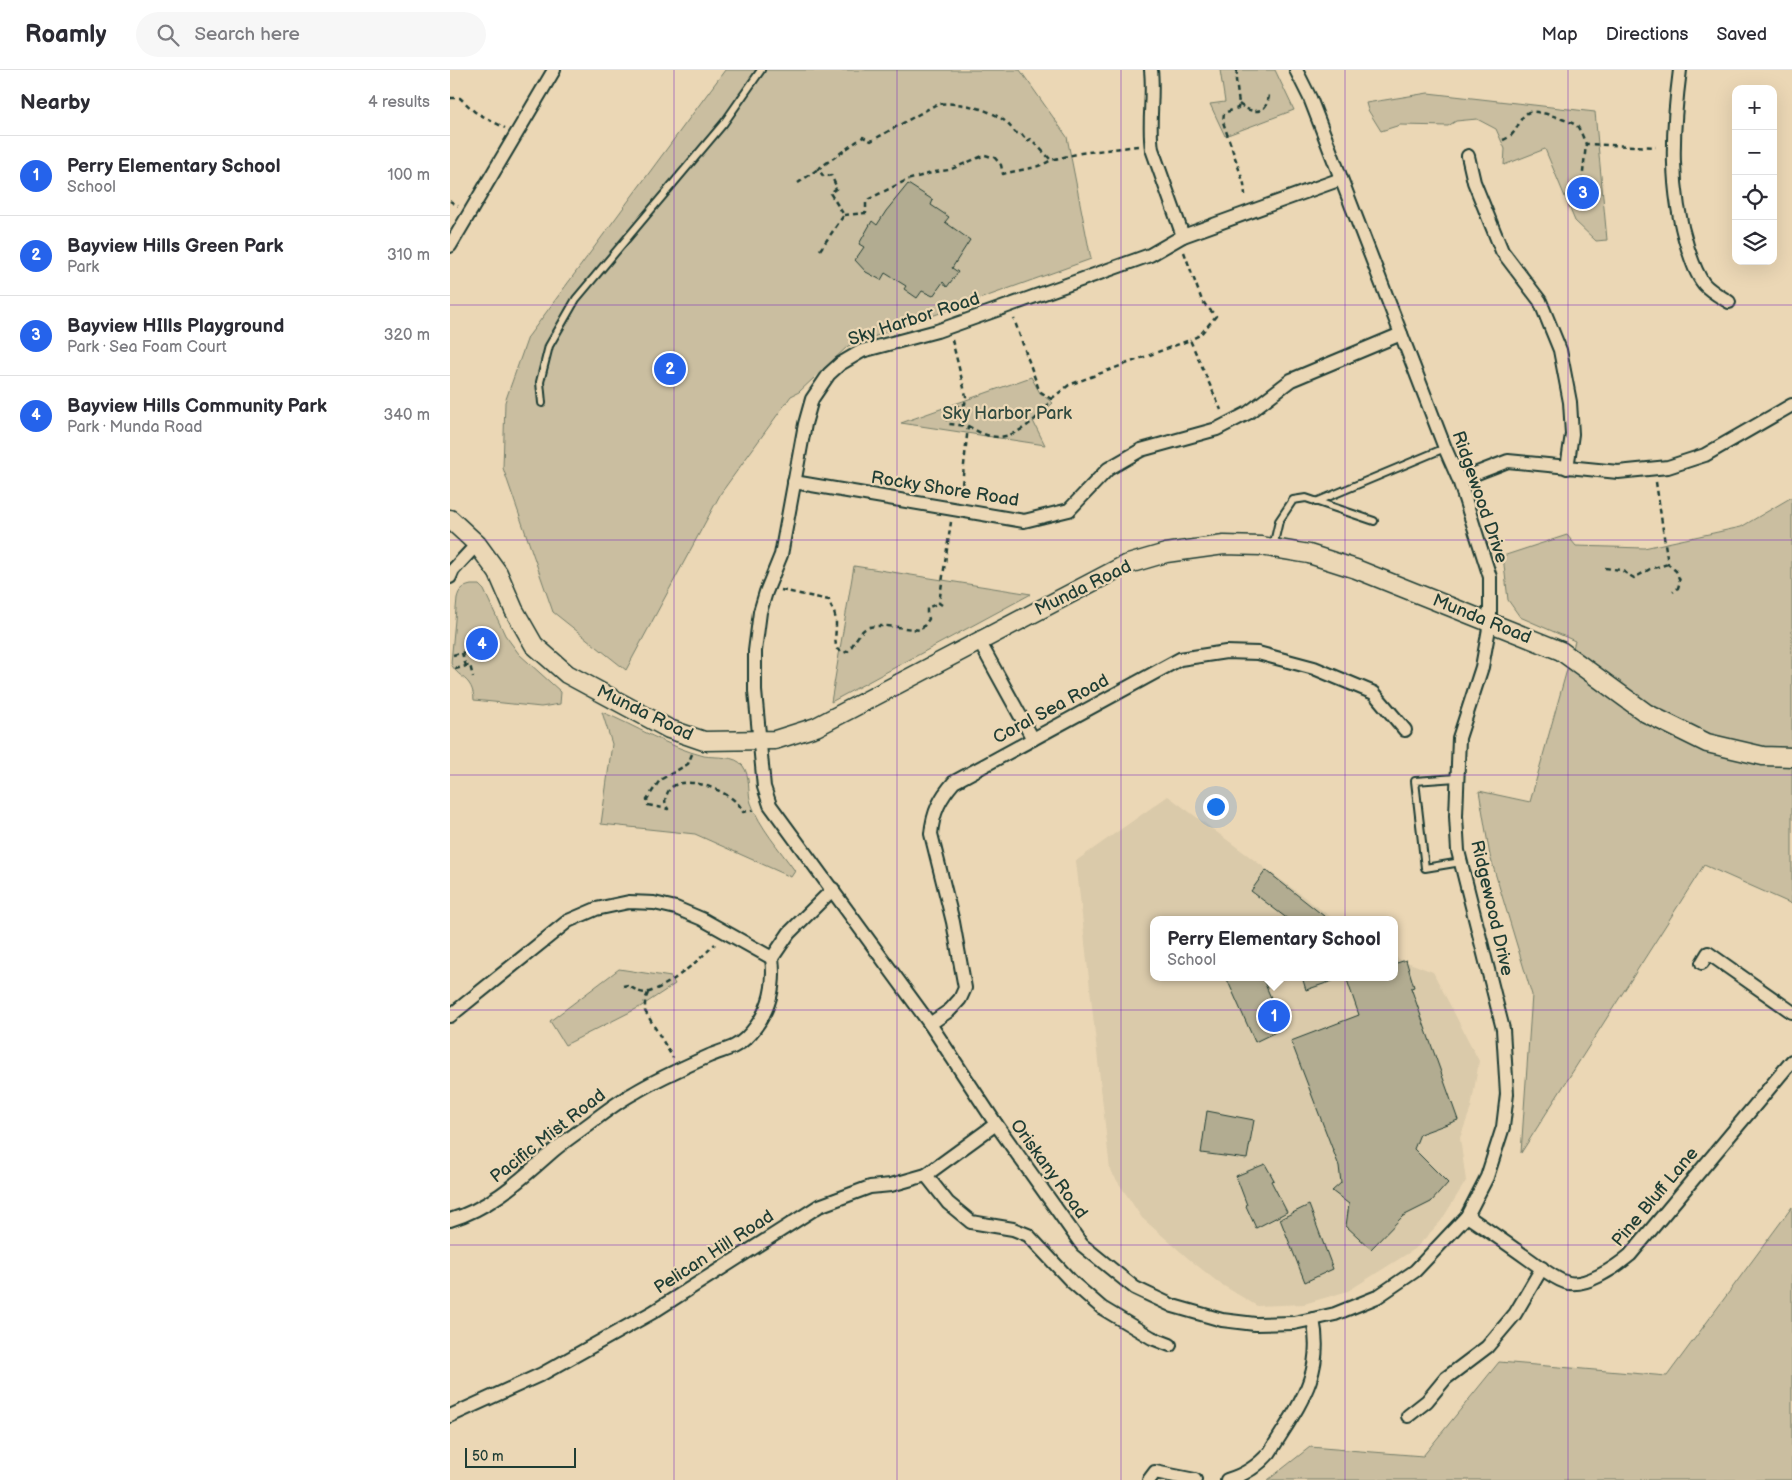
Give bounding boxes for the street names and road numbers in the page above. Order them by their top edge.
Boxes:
street label: Sky Harbor Road [846,288,982,350]
street label: Ridgewood Drive [1448,428,1513,566]
street label: Rocky Shore Road [870,467,1020,511]
street label: Munda Road [1031,556,1135,620]
street label: Munda Road [1430,590,1534,648]
street label: Coral Sea Road [990,670,1112,748]
street label: Munda Road [593,681,697,745]
street label: Ridgewood Drive [1466,838,1518,978]
street label: Pacific Mist Road [486,1085,610,1187]
street label: Oriskany Road [1006,1115,1092,1223]
street label: Pine Bluff Lane [1607,1143,1703,1251]
street label: Pelican Hill Road [650,1206,778,1298]

